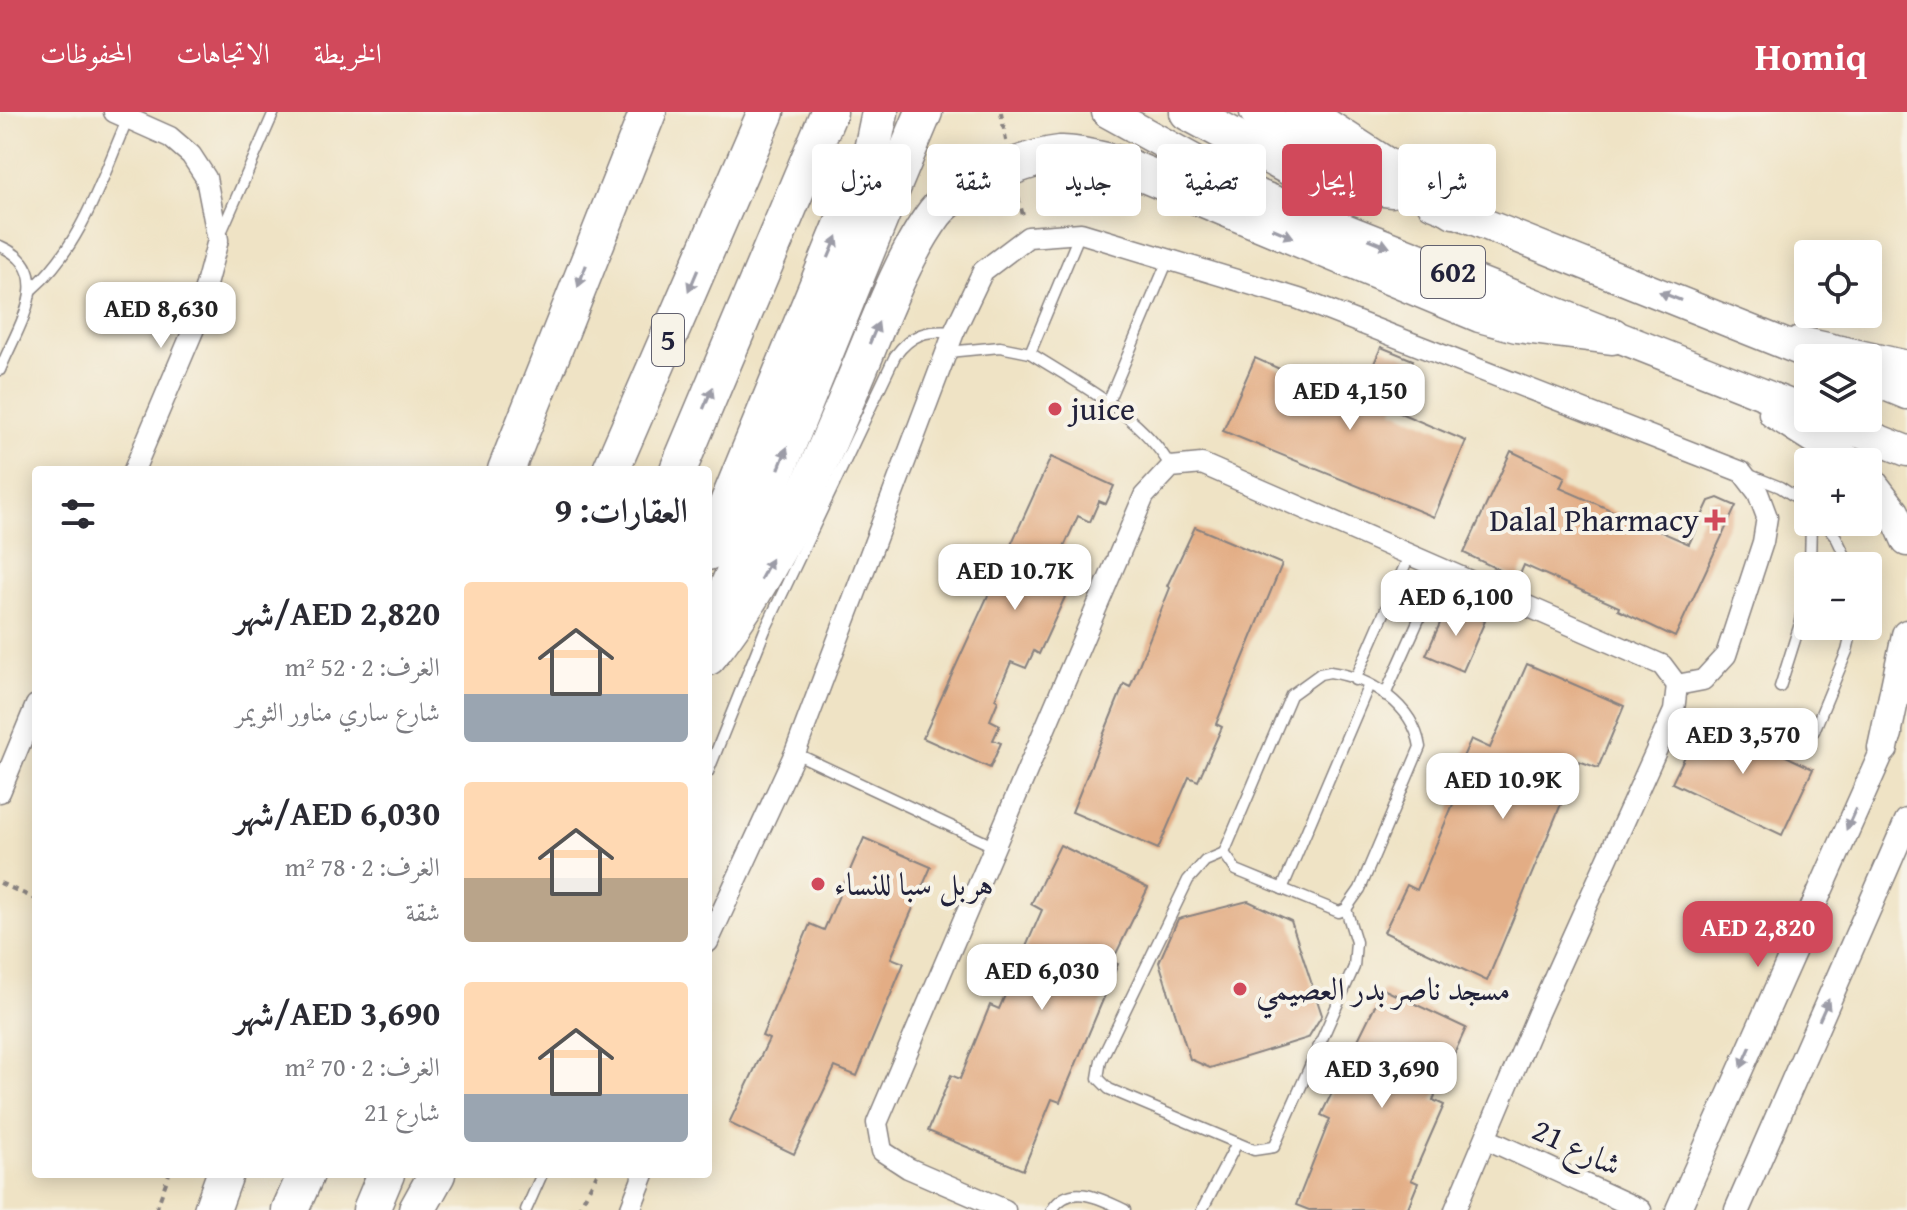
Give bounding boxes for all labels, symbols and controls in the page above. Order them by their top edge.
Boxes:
text: Homiq [1755,28,1867,84]
text: المحفوظات [40,32,132,73]
text: الاتجاهات [176,32,270,73]
text: الخريطة [314,32,382,73]
chip: منزل [812,144,911,216]
chip: شقة [927,144,1020,216]
chip: جديد [1036,144,1141,216]
chip: تصفية [1157,144,1266,216]
chip: إيجار [1282,144,1382,216]
chip: شراء [1398,144,1496,216]
one-way arrow [1271,227,1295,240]
one-way arrow [826,235,839,259]
one-way arrow [1367,236,1391,249]
map controls [1794,240,1882,640]
button: locate [1794,240,1882,328]
road number: 602 [1421,246,1485,298]
one-way arrow [575,264,588,288]
one-way arrow [687,269,700,293]
pin: AED 8,630 [69,282,253,350]
text: AED 8,630 [104,288,218,327]
one-way arrow [1658,290,1682,303]
road number: 5 [652,314,684,366]
one-way arrow [868,321,881,345]
button: layers [1794,344,1882,432]
pin: AED 4,150 [1258,364,1442,432]
text: AED 4,150 [1293,370,1407,409]
place label: juice [1067,385,1135,432]
one-way arrow [701,386,714,410]
marker: juice [1046,400,1064,418]
one-way arrow [777,446,790,470]
button: + [1794,448,1882,536]
text: العقارات: 9 [554,485,688,534]
icon: filters [56,492,100,536]
place label: Dalal Pharmacy [1489,496,1699,543]
marker: Dalal Pharmacy [1706,511,1724,529]
pin: AED 10.7K [923,544,1107,612]
text: AED 10.7K [956,550,1074,589]
button: − [1794,552,1882,640]
one-way arrow [758,558,772,580]
pin: AED 6,100 [1364,570,1548,638]
text: AED 6,100 [1399,576,1513,615]
text: AED 2,820/شهر [235,588,440,637]
icon: home [528,614,624,710]
text: الغرف: 2 · 52 m² [285,647,440,686]
text: شارع ساري مناور الثويمر [236,692,440,731]
pin: AED 3,570 [1651,708,1835,776]
text: AED 3,570 [1686,714,1800,753]
pin: AED 10.9K [1411,753,1595,821]
text: AED 10.9K [1444,759,1562,798]
text: AED 6,030/شهر [235,788,440,837]
one-way arrow [1844,807,1858,831]
icon: home [528,814,624,910]
text: الغرف: 2 · 78 m² [285,847,440,886]
place label: هربل سبا للنساء [834,860,994,907]
marker: هربل سبا للنساء [809,875,827,893]
text: شقة [406,892,440,931]
pin: AED 2,820 [1666,901,1850,969]
text: AED 2,820 [1701,907,1815,946]
pin: AED 6,030 [950,944,1134,1012]
text: AED 6,030 [985,950,1099,989]
place label: مسجد ناصر بدر العصيمي [1256,965,1510,1019]
marker: مسجد ناصر بدر العصيمي [1231,980,1249,998]
text: AED 3,690/شهر [235,988,440,1037]
one-way arrow [1818,998,1831,1022]
icon: home [528,1014,624,1110]
pin: AED 3,690 [1290,1042,1474,1110]
one-way arrow [1739,1045,1752,1069]
text: الغرف: 2 · 70 m² [285,1047,440,1086]
text: AED 3,690 [1325,1048,1439,1087]
text: شارع 21 [364,1092,440,1131]
street label: شارع 21 [1523,1106,1629,1191]

